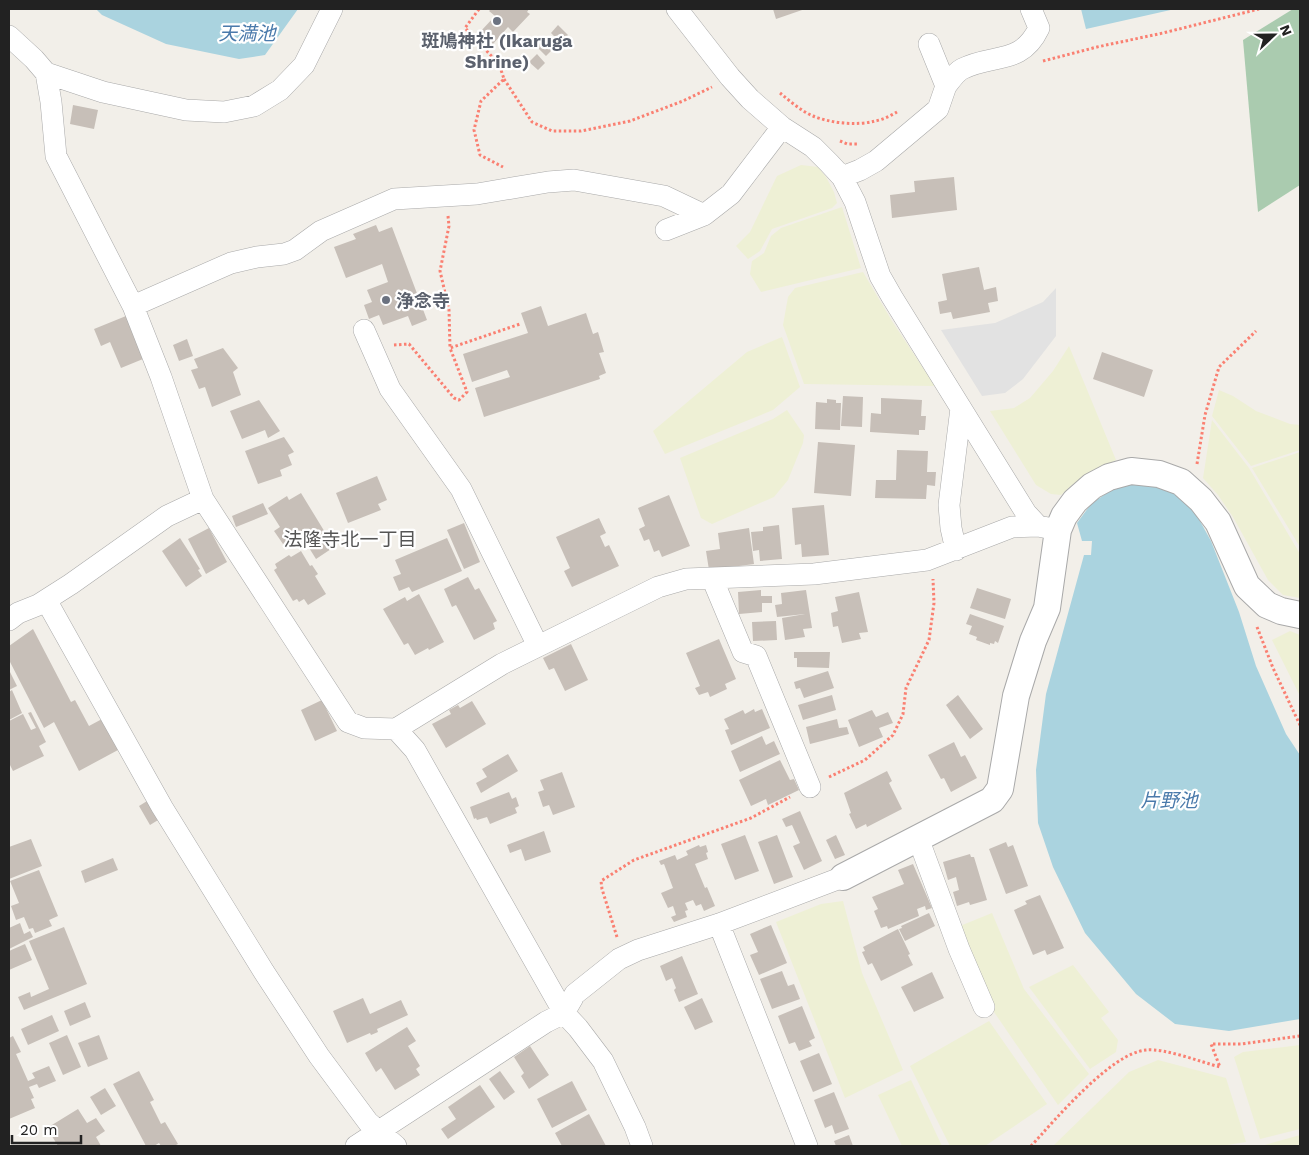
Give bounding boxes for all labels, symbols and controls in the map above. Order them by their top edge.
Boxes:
north arrow [1249,10,1299,60]
marker: 斑鳩神社 (Ikaruga Shrine) [491,15,503,27]
water label: 天満池 [218,22,277,45]
text: N [1277,22,1295,38]
place label: 斑鳩神社 (Ikaruga Shrine) [422,30,573,72]
place label: 浄念寺 [396,290,450,311]
marker: 浄念寺 [380,294,392,306]
district label: 法隆寺北一丁目 [283,528,417,551]
water label: 片野池 [1140,789,1199,812]
scale bar [12,1112,81,1144]
text: 20 m [20,1121,58,1139]

